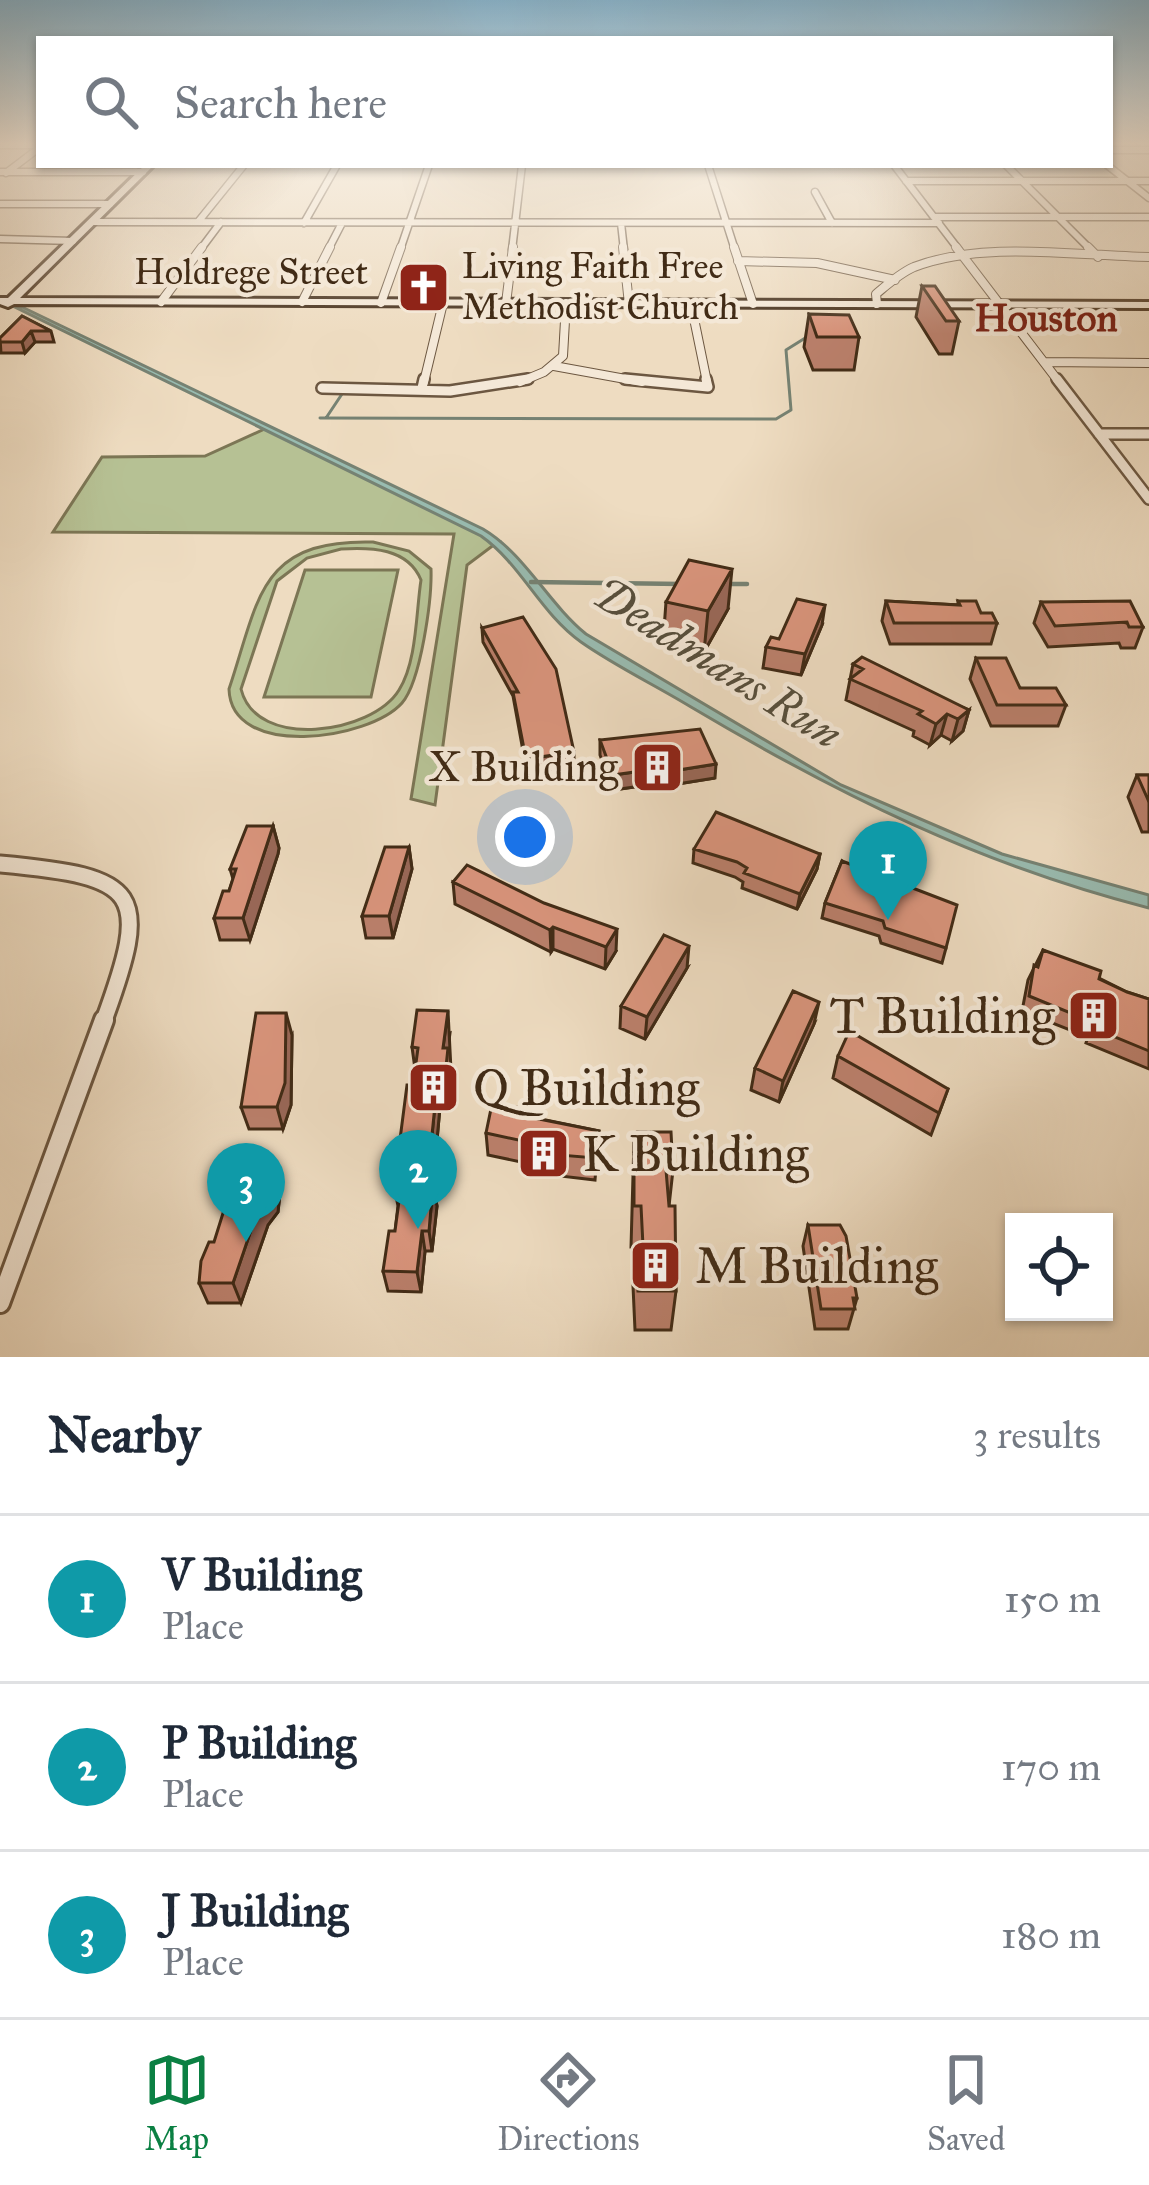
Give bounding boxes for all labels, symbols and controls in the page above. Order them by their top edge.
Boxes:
search box [36,36,1113,168]
icon: search [78,69,144,135]
text: Search here [174,75,387,130]
place label: Living Faith Free Methodist Church [462,244,738,329]
street label: Holdrege Street [134,250,368,294]
church icon: Living Faith Free Methodist Church [395,259,451,315]
district label: Houston [974,294,1118,342]
water label: Deadmans Run [584,565,852,761]
building icon: X Building [629,739,685,795]
place label: X Building [429,741,618,793]
your location [495,807,555,867]
pin: 1 [849,821,927,920]
place label: T Building [830,985,1055,1047]
building icon: T Building [1066,988,1122,1044]
place label: Q Building [473,1057,700,1119]
building icon: Q Building [406,1060,462,1116]
place label: K Building [582,1123,809,1185]
building icon: K Building [515,1126,571,1182]
pin: 2 [379,1130,457,1229]
pin: 3 [207,1143,285,1242]
map controls [1005,1213,1113,1321]
button: locate [1005,1213,1113,1321]
place label: M Building [695,1235,938,1297]
building icon: M Building [628,1238,684,1294]
text: Nearby [48,1404,200,1466]
text: 3 results [973,1411,1101,1459]
text: V Building [162,1547,361,1602]
text: 1 [79,1575,95,1623]
text: 150 m [1004,1575,1101,1623]
text: Place [162,1602,244,1650]
text: P Building [162,1715,356,1770]
text: 2 [77,1743,97,1791]
text: 170 m [1001,1743,1101,1791]
text: Place [162,1770,244,1818]
text: J Building [162,1883,348,1938]
text: 3 [79,1911,95,1959]
text: 180 m [1001,1911,1101,1959]
text: Place [162,1938,244,1986]
tab: Map [144,2047,210,2159]
tab: Directions [497,2047,639,2159]
tab: Saved [927,2047,1005,2159]

